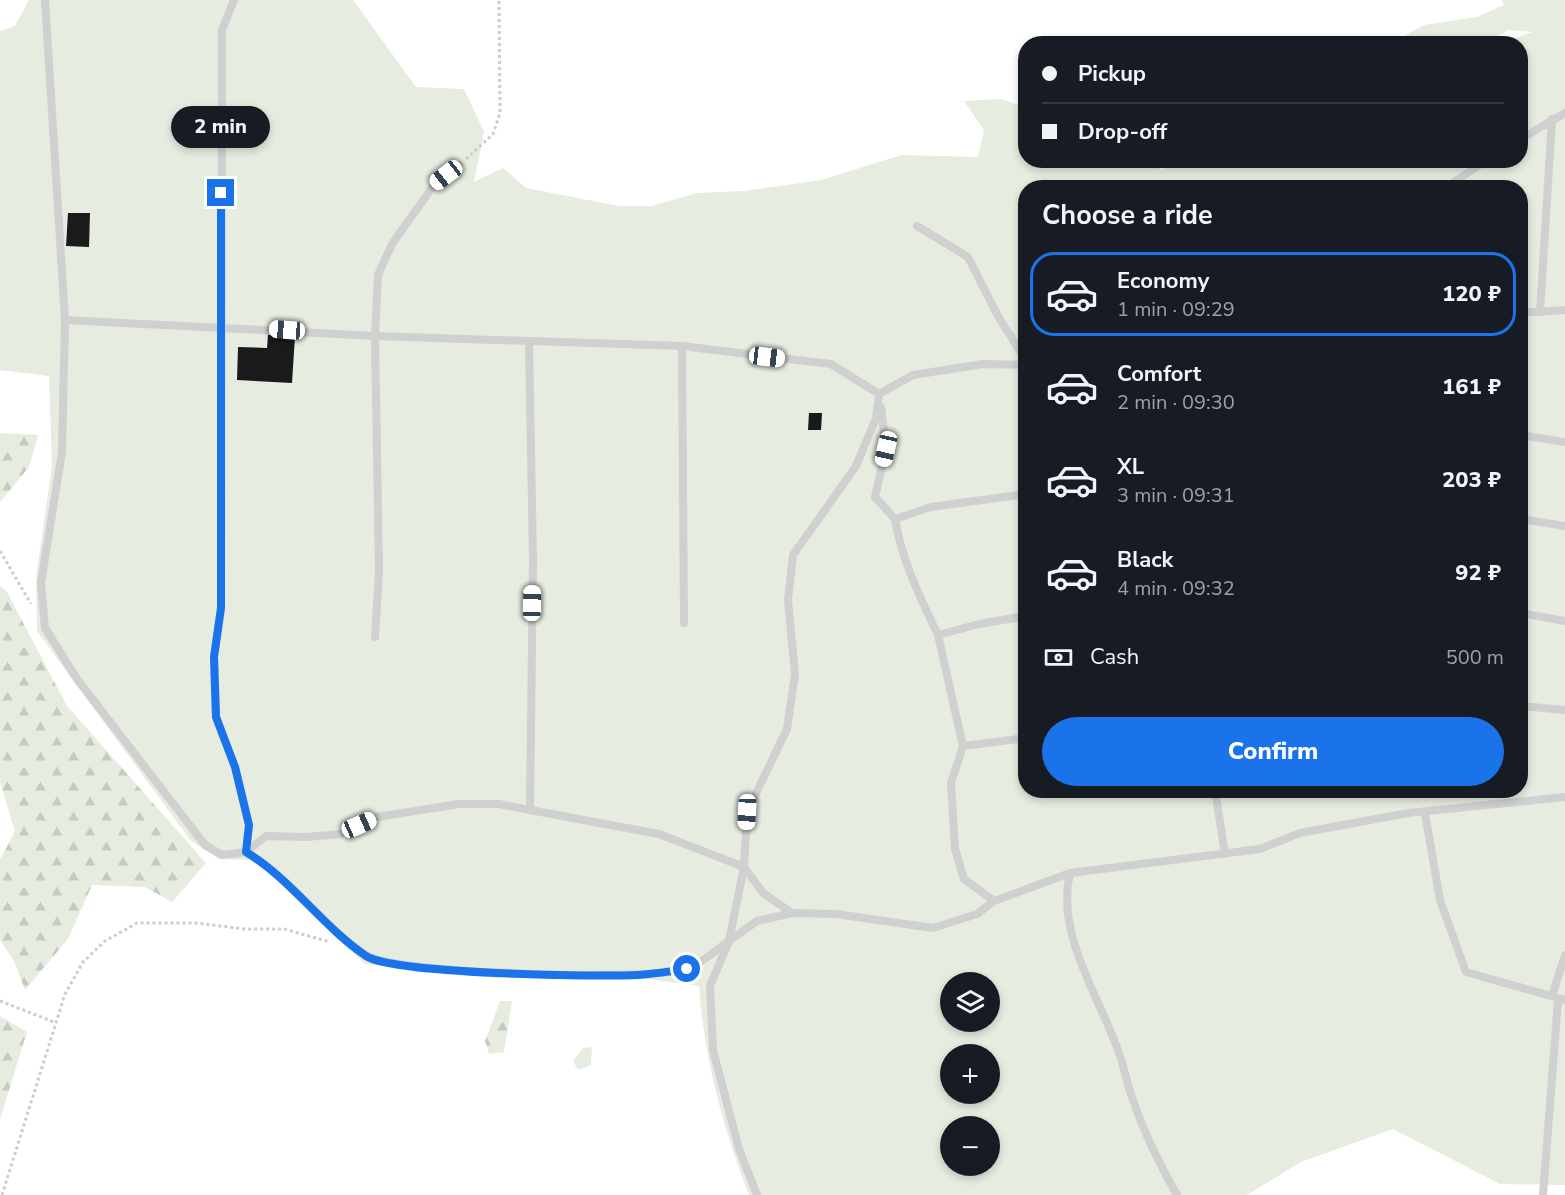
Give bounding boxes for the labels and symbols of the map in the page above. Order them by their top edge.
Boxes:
callout: 2 min [172,106,270,148]
car [426,157,466,193]
route end [207,179,234,206]
car [268,320,306,340]
car [748,346,786,368]
car [873,429,899,469]
car [523,585,541,621]
car [737,794,757,830]
car [339,809,379,841]
route start [673,955,700,982]

